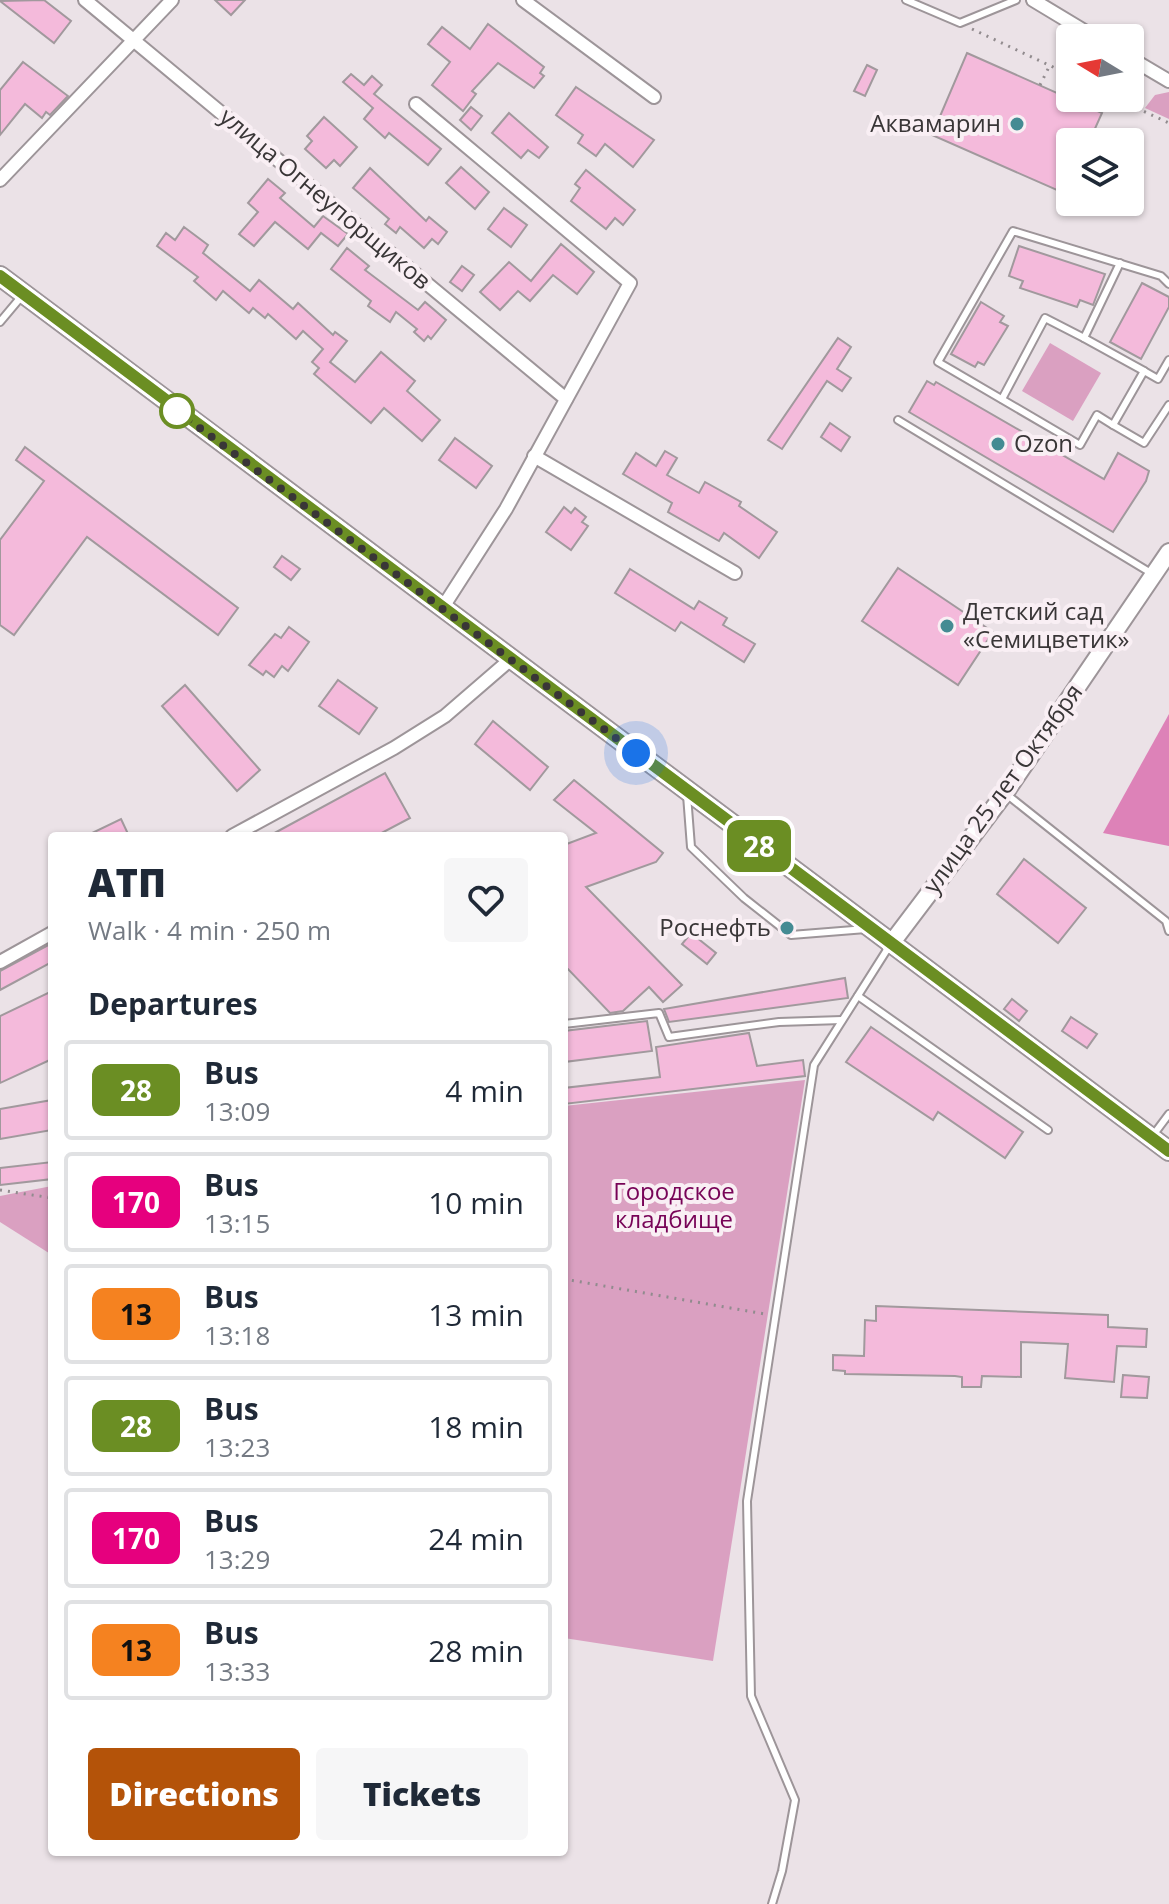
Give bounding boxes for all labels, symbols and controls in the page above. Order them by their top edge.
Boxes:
north arrow [1056,24,1144,112]
map controls [1056,24,1144,216]
street label: улица Огнеупорщиков [213,99,439,296]
place label: Аквамарин [870,106,1001,139]
marker: Аквамарин [1008,115,1026,133]
button: layers [1056,128,1144,216]
unlabelled marker [160,394,194,428]
place label: Ozon [1014,426,1073,459]
marker: Ozon [989,435,1007,453]
place label: Детский сад «Семицветик» [963,594,1129,655]
marker: Детский сад «Семицветик» [938,617,956,635]
street label: улица 25 лет Октября [914,677,1089,900]
your location [616,733,656,773]
line badge: 28 [723,820,795,872]
text: 28 [743,827,775,865]
text: АТП [88,856,166,908]
button: heart [444,858,528,942]
place label: Роснефть [659,910,771,943]
text: Walk · 4 min · 250 m [88,912,331,948]
marker: Роснефть [778,919,796,937]
text: Departures [88,983,258,1024]
text: Bus [204,1052,259,1093]
text: 4 min [445,1070,524,1111]
text: 28 [120,1071,152,1109]
text: 13:09 [204,1093,270,1129]
text: Bus [204,1164,259,1205]
park label: Городское кладбище [613,1174,735,1235]
text: 10 min [428,1182,524,1223]
text: 170 [112,1183,160,1221]
text: 13:15 [204,1205,270,1241]
text: Bus [204,1276,259,1317]
text: 13 min [428,1294,524,1335]
text: 13 [120,1295,152,1333]
text: 13:18 [204,1317,270,1353]
text: Bus [204,1388,259,1429]
text: 18 min [428,1406,524,1447]
text: 28 [120,1407,152,1445]
text: 13:23 [204,1429,270,1465]
text: Bus [204,1500,259,1541]
text: 24 min [428,1518,524,1559]
text: 170 [112,1519,160,1557]
text: 13:29 [204,1541,270,1577]
text: Bus [204,1612,259,1653]
text: 28 min [428,1630,524,1671]
text: 13 [120,1631,152,1669]
text: 13:33 [204,1653,270,1689]
button: Directions [88,1748,300,1840]
button: Tickets [316,1748,528,1840]

